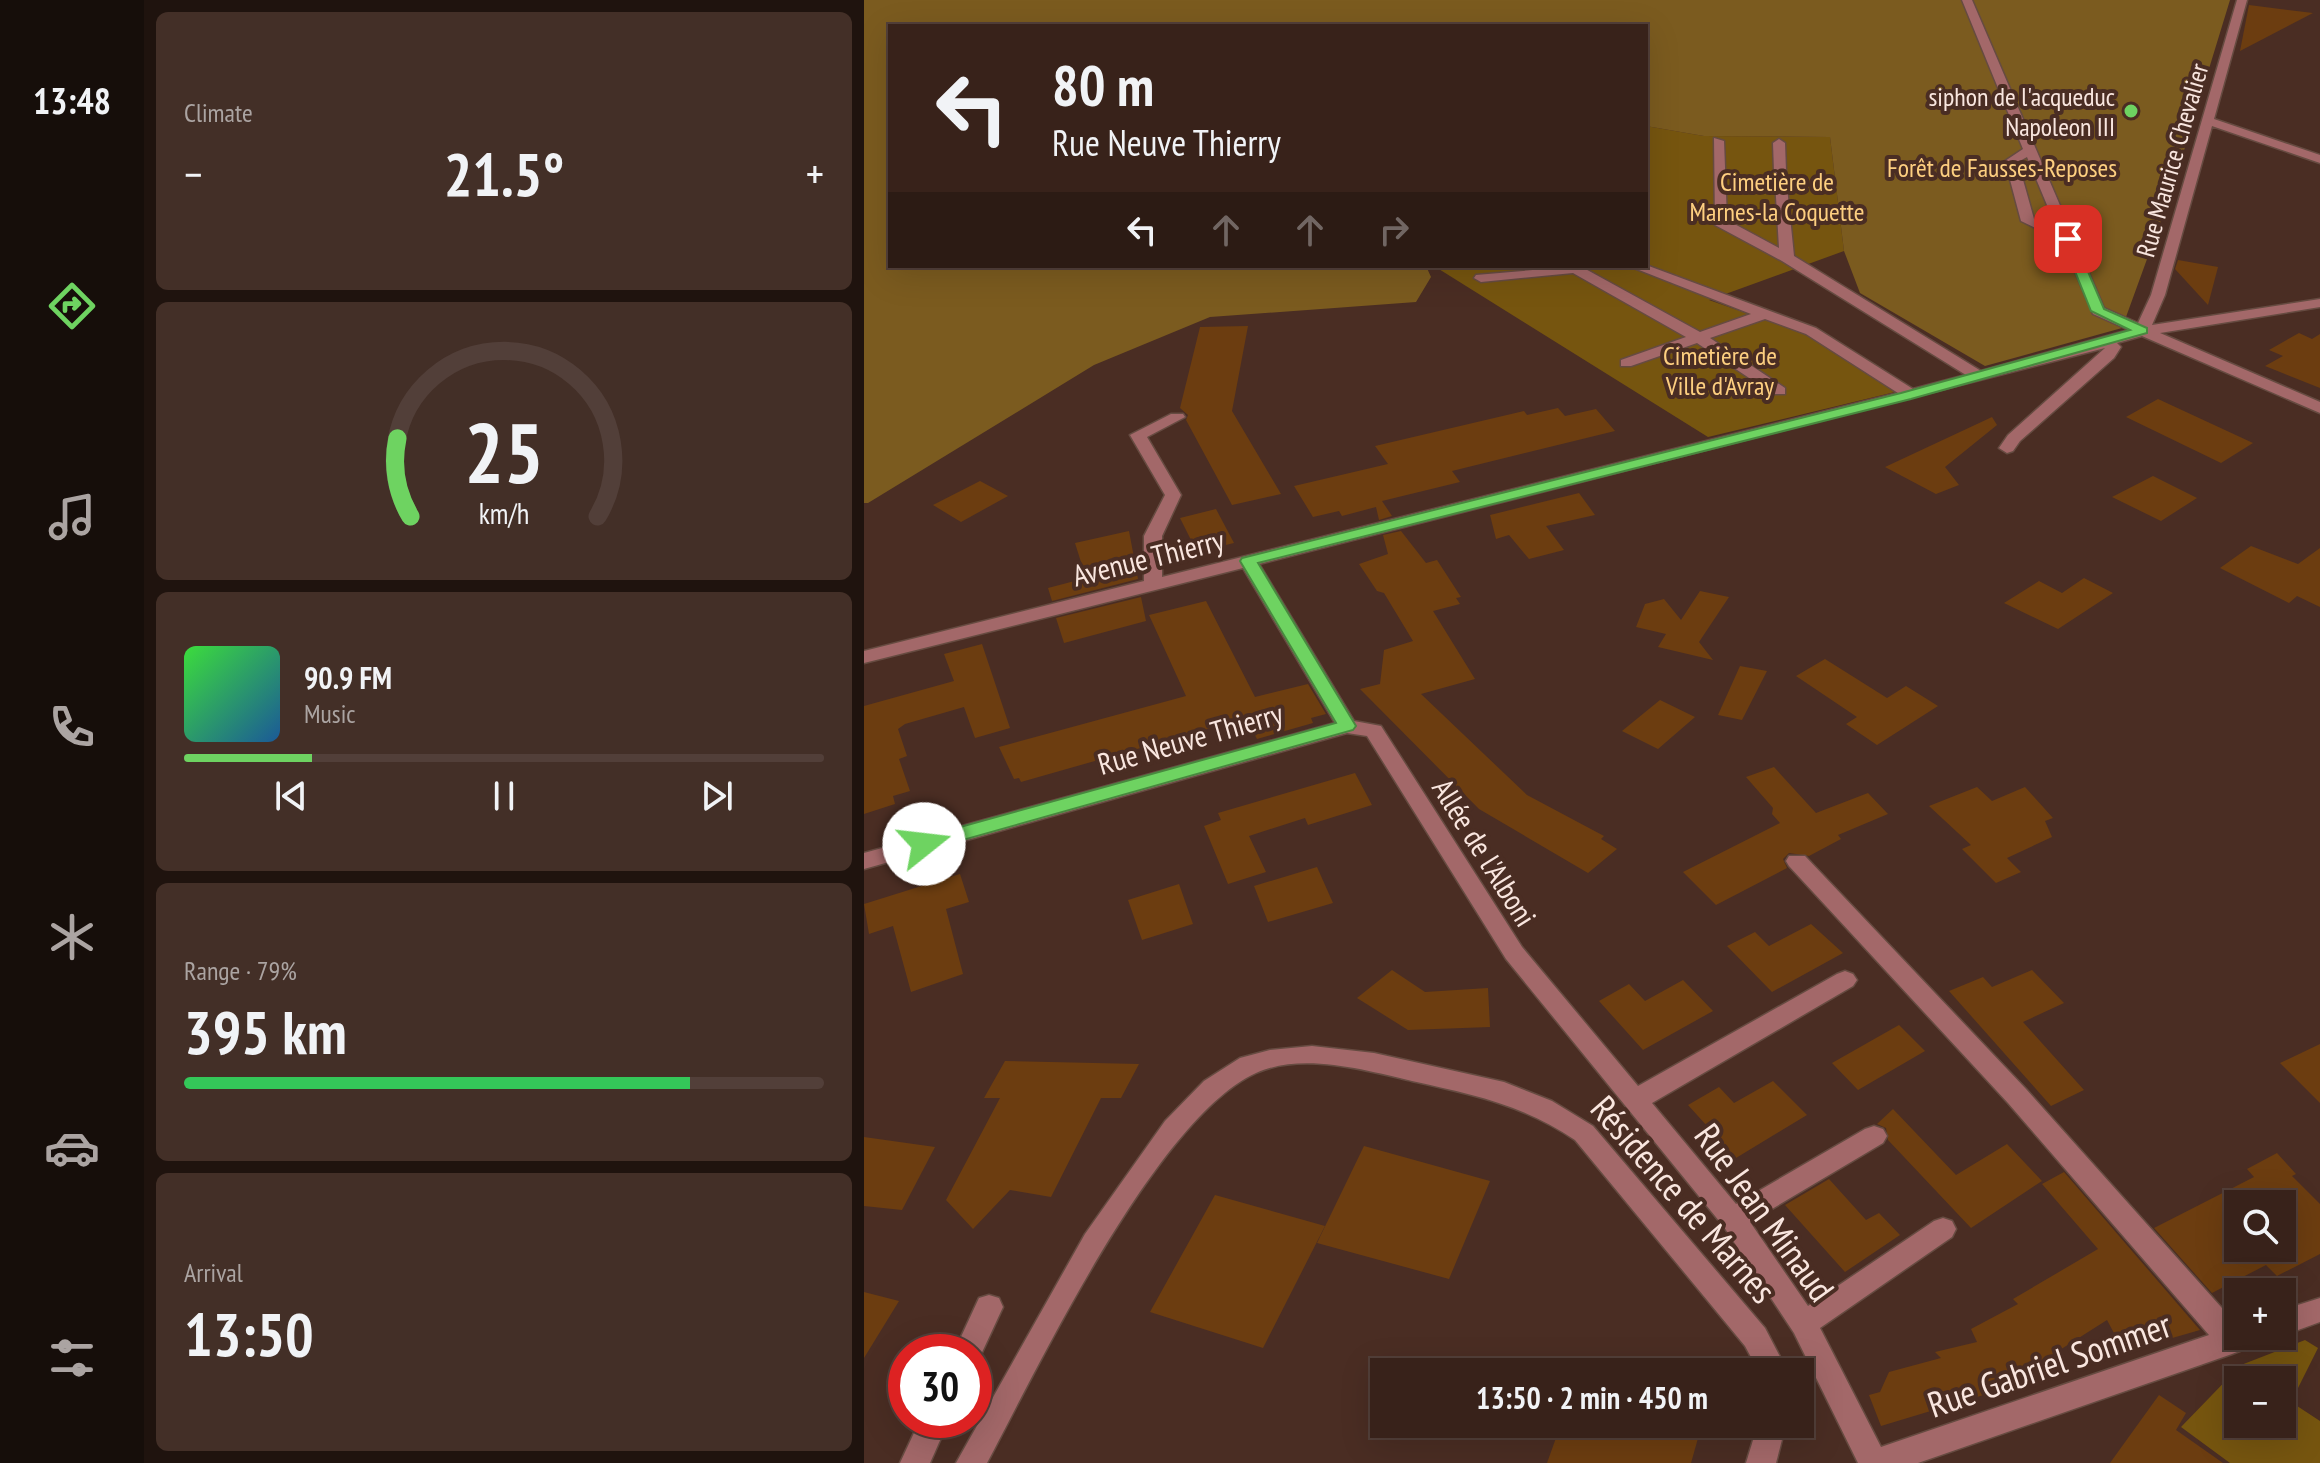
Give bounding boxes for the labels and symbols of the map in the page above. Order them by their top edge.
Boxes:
street label: Rue Maurice Chevalier [2129,59,2215,261]
place label: siphon de l'acqueduc Napoleon III [1928,80,2115,143]
marker: siphon de l'acqueduc Napoleon III [2122,102,2140,120]
park label: Forêt de Fausses-Reposes [1887,151,2117,184]
park label: Cimetière de Marnes-la Coquette [1689,165,1865,228]
pin [2034,205,2102,273]
park label: Cimetière de Ville d'Avray [1663,339,1777,402]
street label: Avenue Thierry [1068,519,1228,595]
street label: Rue Neuve Thierry [1093,693,1288,783]
street label: Allée de l'Alboni [1424,771,1546,933]
position arrow [882,802,966,886]
street label: Résidence de Marnes [1581,1086,1787,1312]
street label: Rue Jean Minaud [1685,1114,1845,1310]
street label: Rue Gabriel Sommer [1921,1300,2177,1428]
speed limit sign: 30 [888,1334,992,1438]

